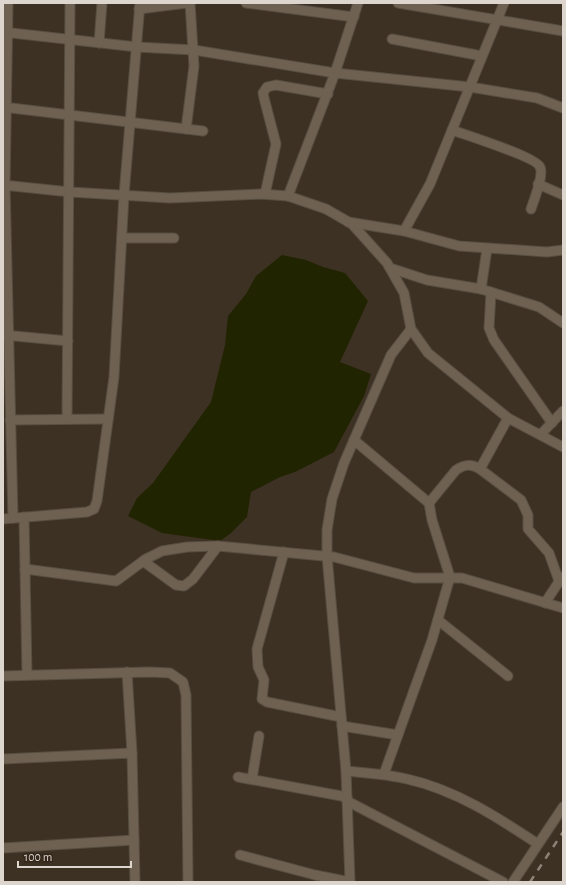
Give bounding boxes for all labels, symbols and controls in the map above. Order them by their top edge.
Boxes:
scale bar [18,843,131,869]
text: 100 m [24,851,52,863]

